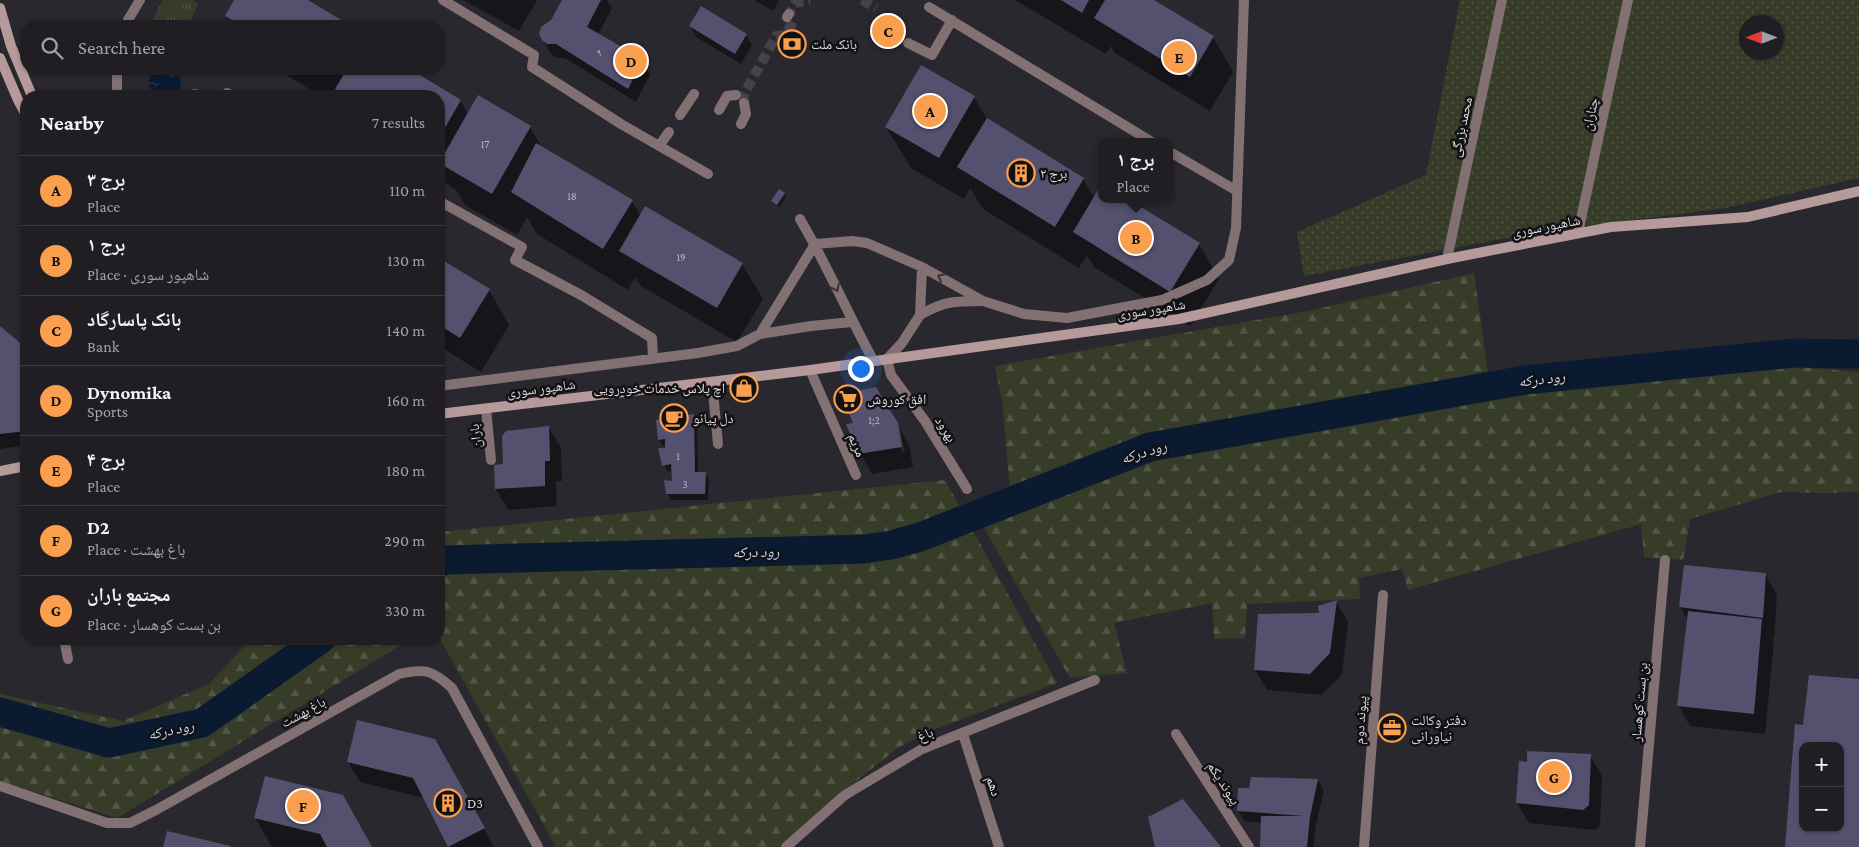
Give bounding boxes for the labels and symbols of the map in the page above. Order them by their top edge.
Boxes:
pin: C [872,12,904,50]
north arrow [1739,15,1784,60]
bank icon: بانک ملت [777,29,807,59]
place label: بانک ملت [811,36,857,52]
pin: E [1163,38,1195,76]
pin: D [615,42,647,80]
house number: ۹ [597,46,602,58]
pin: A [914,92,946,130]
street label: محمد بزرگی [1447,95,1476,159]
street label: چناران [1579,96,1602,132]
house number: 17 [481,138,489,150]
building icon: برج ۲ [1006,158,1036,188]
place label: برج ۲ [1040,165,1067,183]
house number: 18 [567,190,577,202]
street label: شاهپور سوری [1510,212,1582,242]
pin: B [1120,219,1152,257]
house number: 19 [676,251,686,263]
one-way arrow [937,274,946,284]
one-way arrow [830,283,840,292]
street label: شاهپور سوری [1116,296,1187,323]
your location [848,356,874,382]
water label: رود درکه [1518,368,1567,391]
shop icon: اچ پلاس خدمات خودرویی [729,373,759,403]
street label: شاهپور سوری [506,376,577,401]
place label: اچ پلاس خدمات خودرویی [593,380,725,398]
supermarket icon: افق کوروش [833,384,863,414]
place label: افق کوروش [867,391,926,409]
cafe icon: دل پیانو [659,403,689,433]
place label: دل پیانو [693,410,734,427]
street label: بهرود [931,413,960,445]
house number: 1;2 [868,414,880,427]
street label: باران [466,423,485,449]
street label: مریم [843,431,869,460]
water label: رود درکه [1119,437,1169,467]
house number: 1 [676,450,680,462]
house number: 3 [682,478,688,490]
water label: رود درکه [732,544,780,561]
street label: بن بست کوهسار [1627,662,1651,743]
street label: باغ بهشت [278,693,329,732]
street label: پیوند دوم [1350,695,1372,745]
place label: دفتر وکالت نیاورانی [1411,712,1467,745]
office icon: دفتر وکالت نیاورانی [1377,713,1407,743]
water label: رود درکه [146,717,196,744]
street label: باغ [915,723,936,746]
street label: پیوند یکم [1203,758,1244,809]
pin: G [1538,758,1570,796]
street label: دهم [981,774,1005,799]
pin: F [287,787,319,825]
building icon: D3 [433,788,463,818]
place label: D3 [467,795,483,811]

